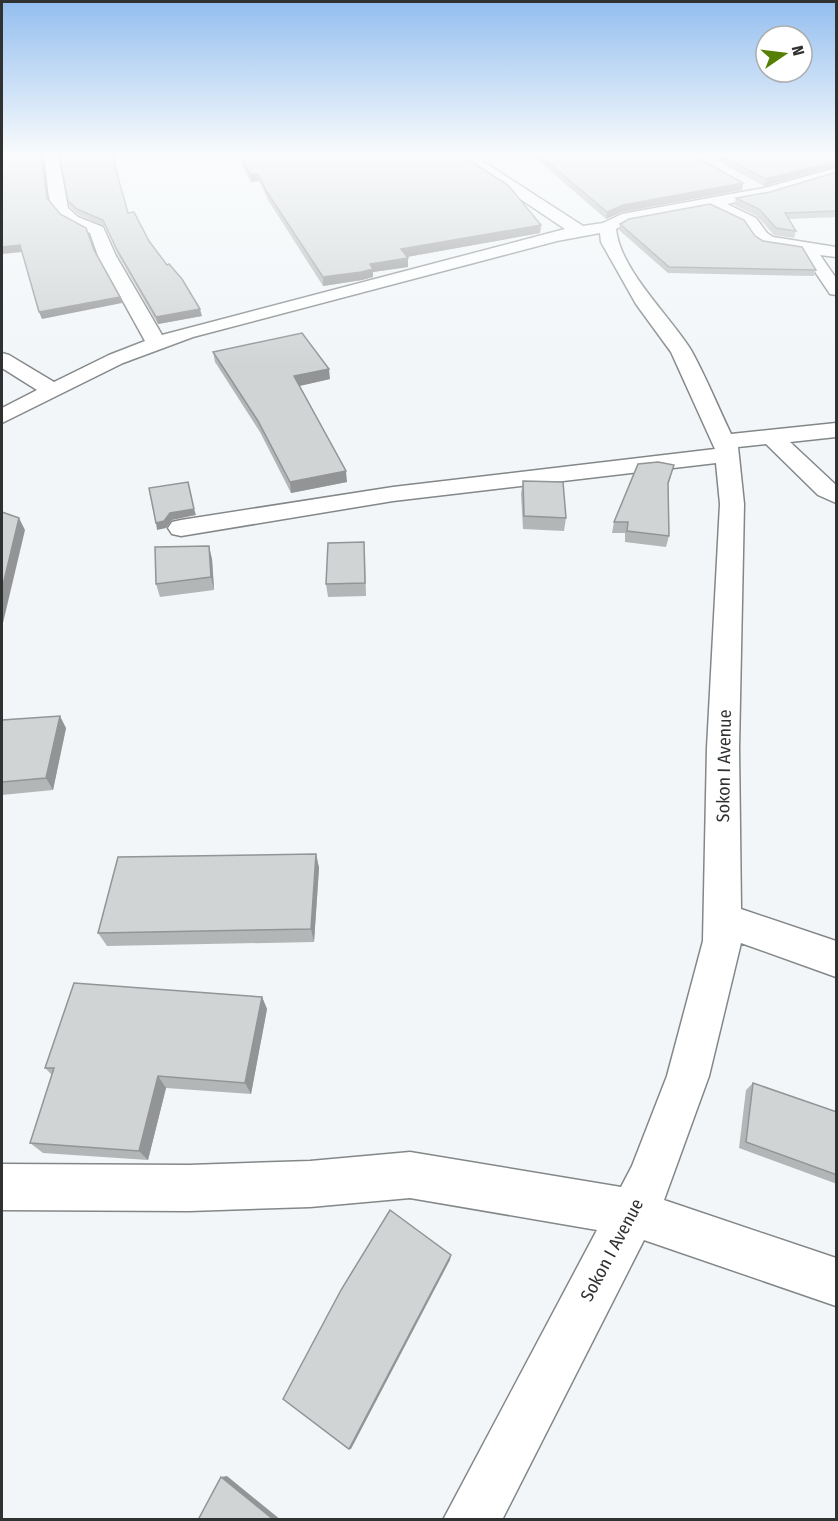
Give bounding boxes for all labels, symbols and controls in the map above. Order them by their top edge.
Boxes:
north arrow [754,24,814,84]
text: N [788,44,808,57]
street label: Sokon I Avenue [712,709,736,823]
street label: Sokon I Avenue [576,1195,648,1305]

